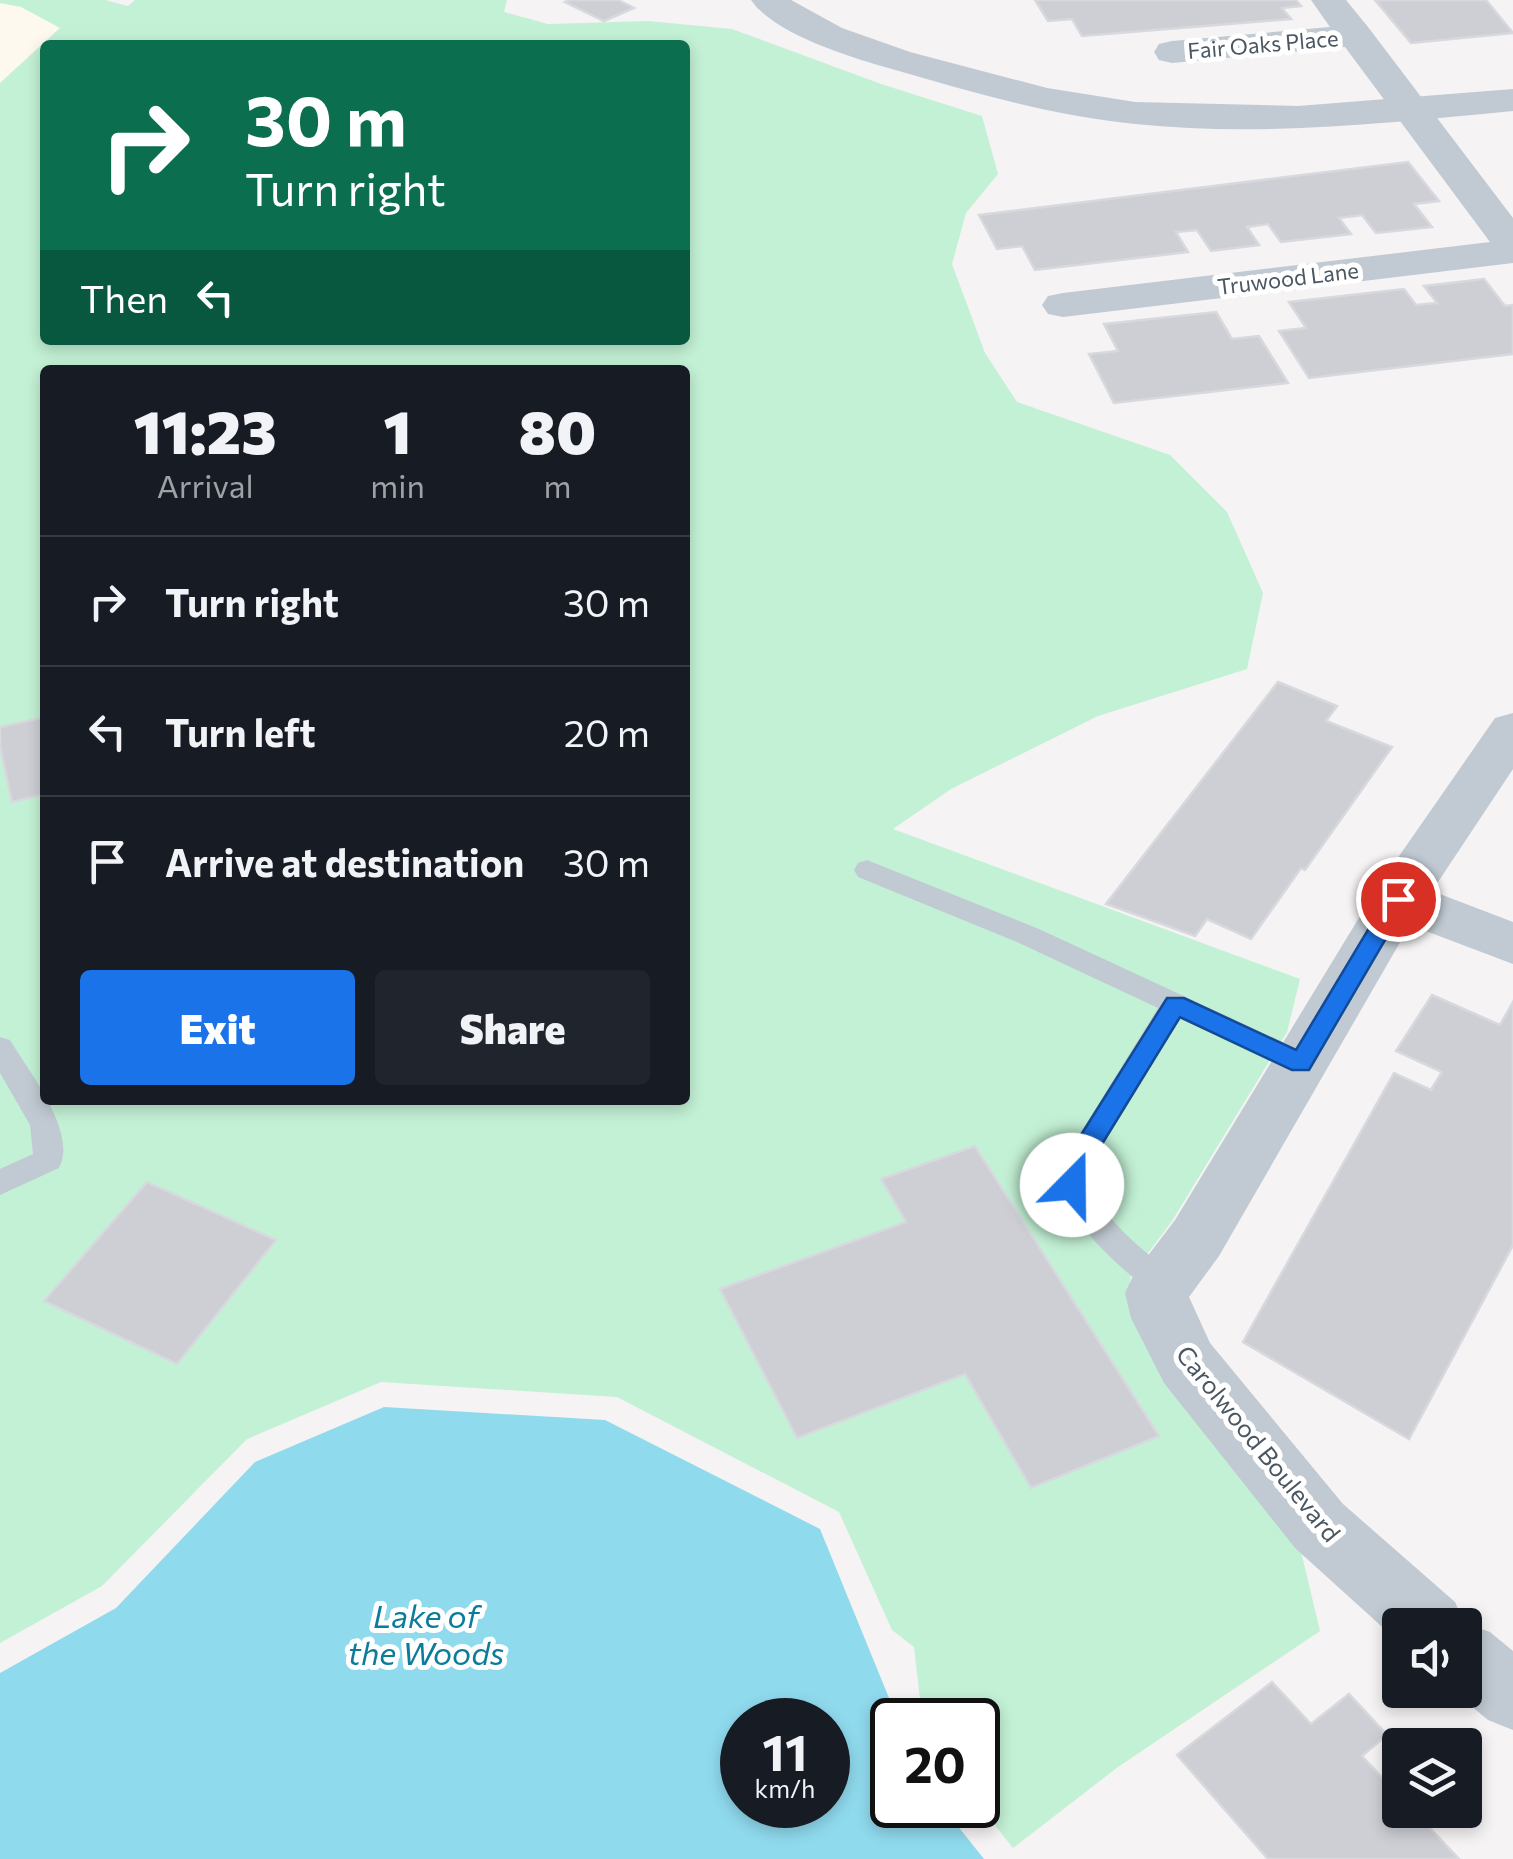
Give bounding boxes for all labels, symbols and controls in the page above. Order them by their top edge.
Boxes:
street label: Fair Oaks Place [1186,24,1340,64]
text: 30 m [245,75,407,160]
icon: right [80,80,210,210]
text: Turn right [245,160,446,215]
street label: Truwood Lane [1216,256,1360,300]
icon: left [188,270,243,325]
text: Then [80,274,168,321]
text: 11:23 [134,393,277,466]
text: 1 [383,393,411,466]
text: 80 [518,393,596,466]
text: Arrival [157,465,254,505]
text: min [370,465,425,505]
text: m [543,465,571,505]
icon: right [80,574,135,629]
text: Turn right [165,578,339,625]
text: 30 m [563,578,650,625]
icon: left [80,704,135,759]
text: Turn left [165,708,316,755]
text: 20 m [564,708,650,755]
icon: arrive [80,834,135,889]
text: Arrive at destination [165,838,524,885]
text: 30 m [563,838,650,885]
pin [1356,857,1441,942]
icon: arrive [1371,872,1426,927]
button: Exit [80,970,355,1085]
button: Share [375,970,650,1085]
position arrow [1020,1133,1124,1237]
street label: Carolwood Boulevard [1171,1339,1347,1547]
water label: Lake of the Woods [348,1595,504,1672]
map controls [1382,1608,1482,1828]
button: sound [1382,1608,1482,1708]
speed limit sign: 20 [870,1698,1000,1828]
text: 11 [762,1720,808,1781]
button: layers [1382,1728,1482,1828]
text: km/h [755,1773,815,1803]

